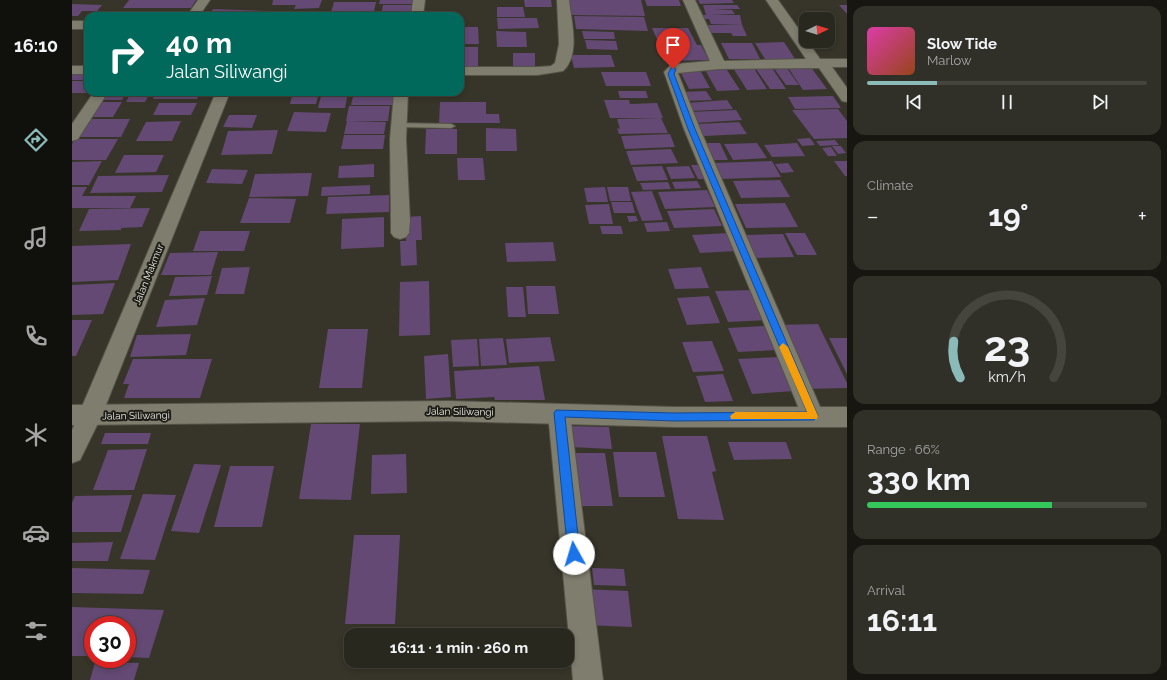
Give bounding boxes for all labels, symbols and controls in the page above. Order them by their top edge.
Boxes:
north arrow [799,12,835,48]
map controls [799,12,835,48]
text: 40 m [166,27,232,60]
icon: right [100,28,152,80]
pin [656,28,690,69]
icon: arrive [662,34,684,56]
text: 16:10 [14,35,58,56]
text: Slow Tide [927,35,997,53]
text: Marlow [927,53,972,68]
text: Jalan Siliwangi [166,61,288,82]
icon: previous [903,91,925,113]
icon: pause [996,91,1018,113]
icon: next [1089,91,1111,113]
icon: directions [22,126,50,154]
text: Climate [867,178,913,193]
text: 19° [988,198,1028,233]
text: − [867,203,879,229]
text: + [1138,203,1147,229]
icon: music [22,224,50,252]
street label: Jalan Makmur [131,242,166,306]
icon: phone [22,322,50,350]
text: 23 [984,322,1030,371]
text: km/h [988,369,1026,385]
street label: Jalan Siliwangi [426,405,494,418]
street label: Jalan Siliwangi [102,409,170,422]
icon: climate [22,421,50,449]
text: Range · 66% [867,442,940,457]
text: 330 km [867,462,971,497]
icon: car [22,519,50,547]
position arrow [553,533,595,575]
text: Arrival [867,583,905,598]
text: 16:11 [867,603,937,638]
speed limit sign: 30 [84,616,136,668]
icon: filters [22,617,50,645]
text: 16:11 · 1 min · 260 m [390,639,528,657]

